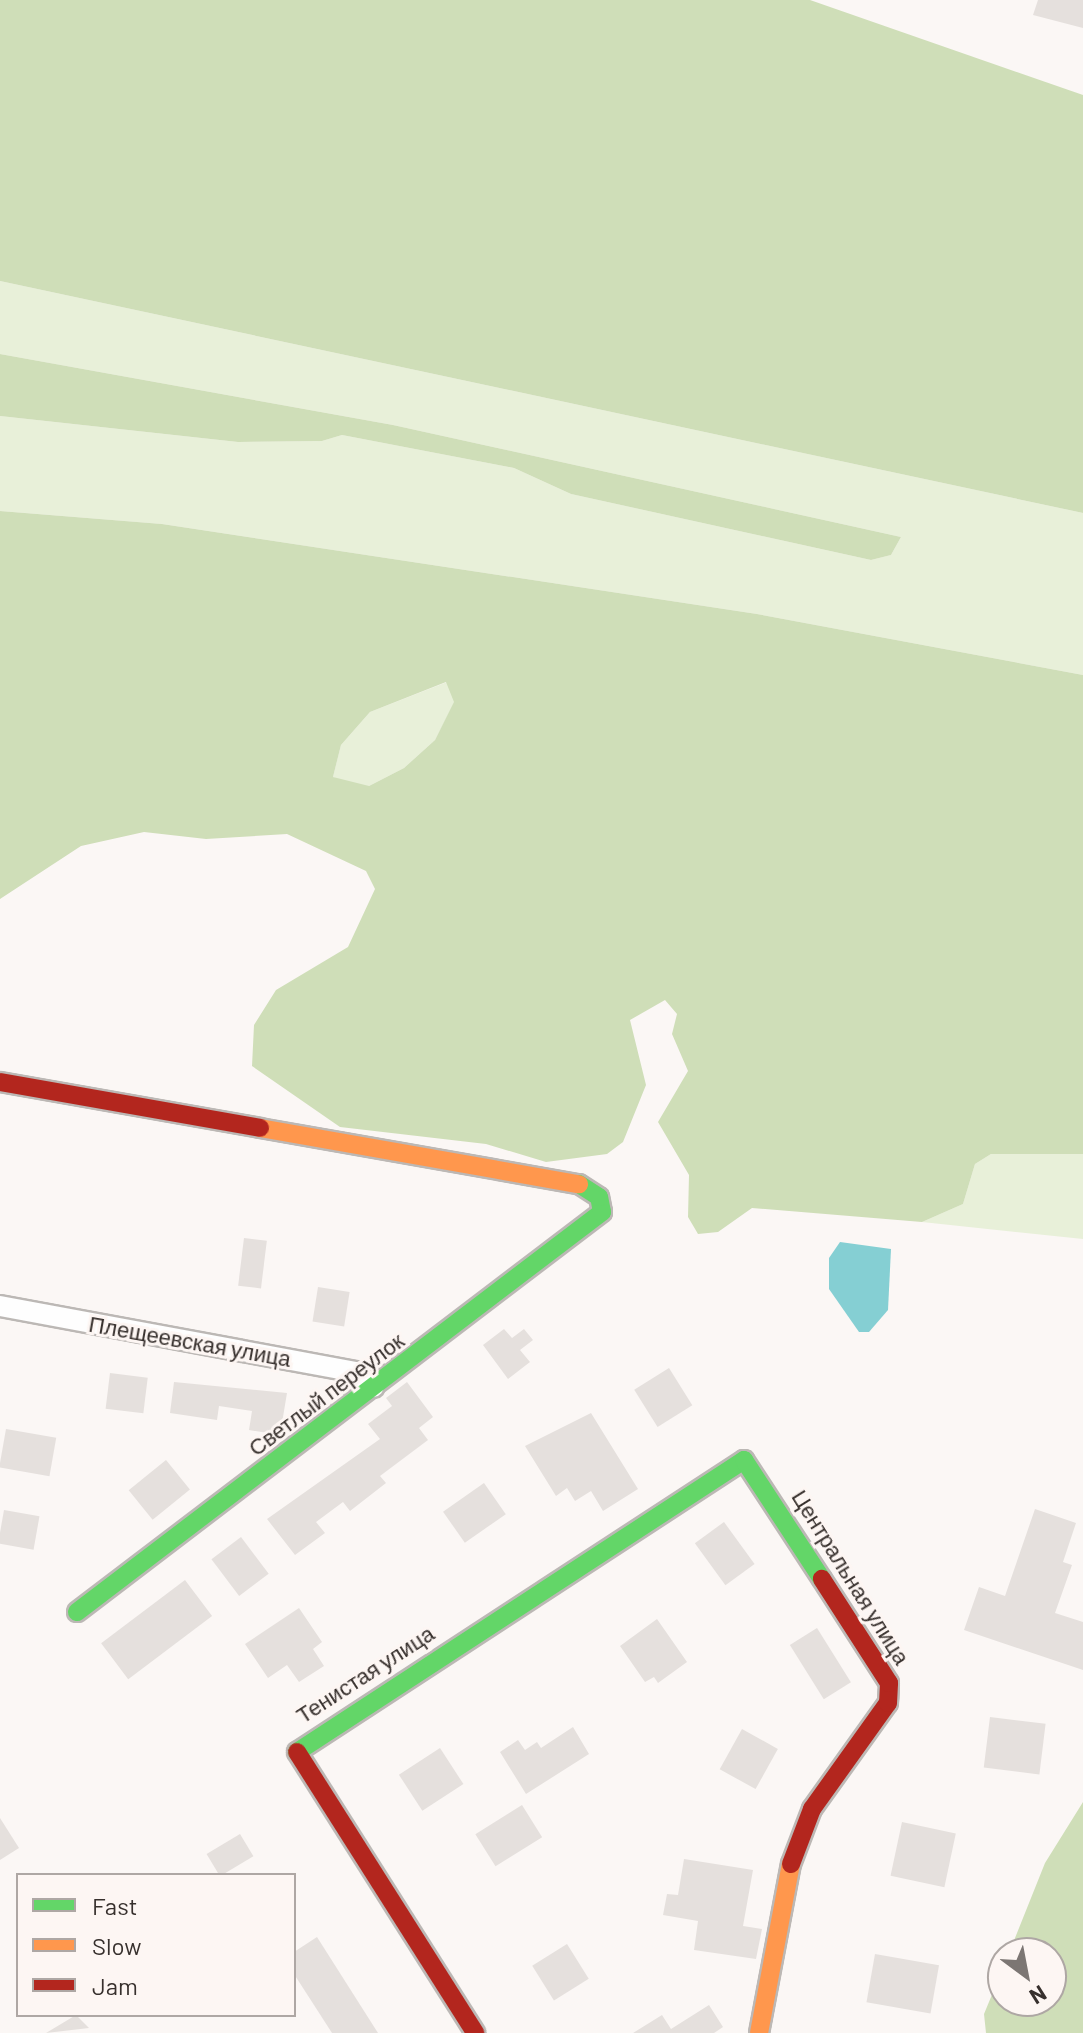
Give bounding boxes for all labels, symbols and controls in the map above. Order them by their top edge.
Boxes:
street label: Плещеевская улица [87,1310,293,1372]
street label: Светлый переулок [243,1327,409,1461]
street label: Центральная улица [787,1485,915,1669]
street label: Тенистая улица [291,1620,439,1728]
legend [16,1873,296,2017]
text: Fast [92,1891,137,1920]
text: Slow [92,1931,141,1960]
north arrow [987,1937,1067,2017]
text: Jam [92,1971,138,2000]
text: N [1026,1981,1052,2011]

